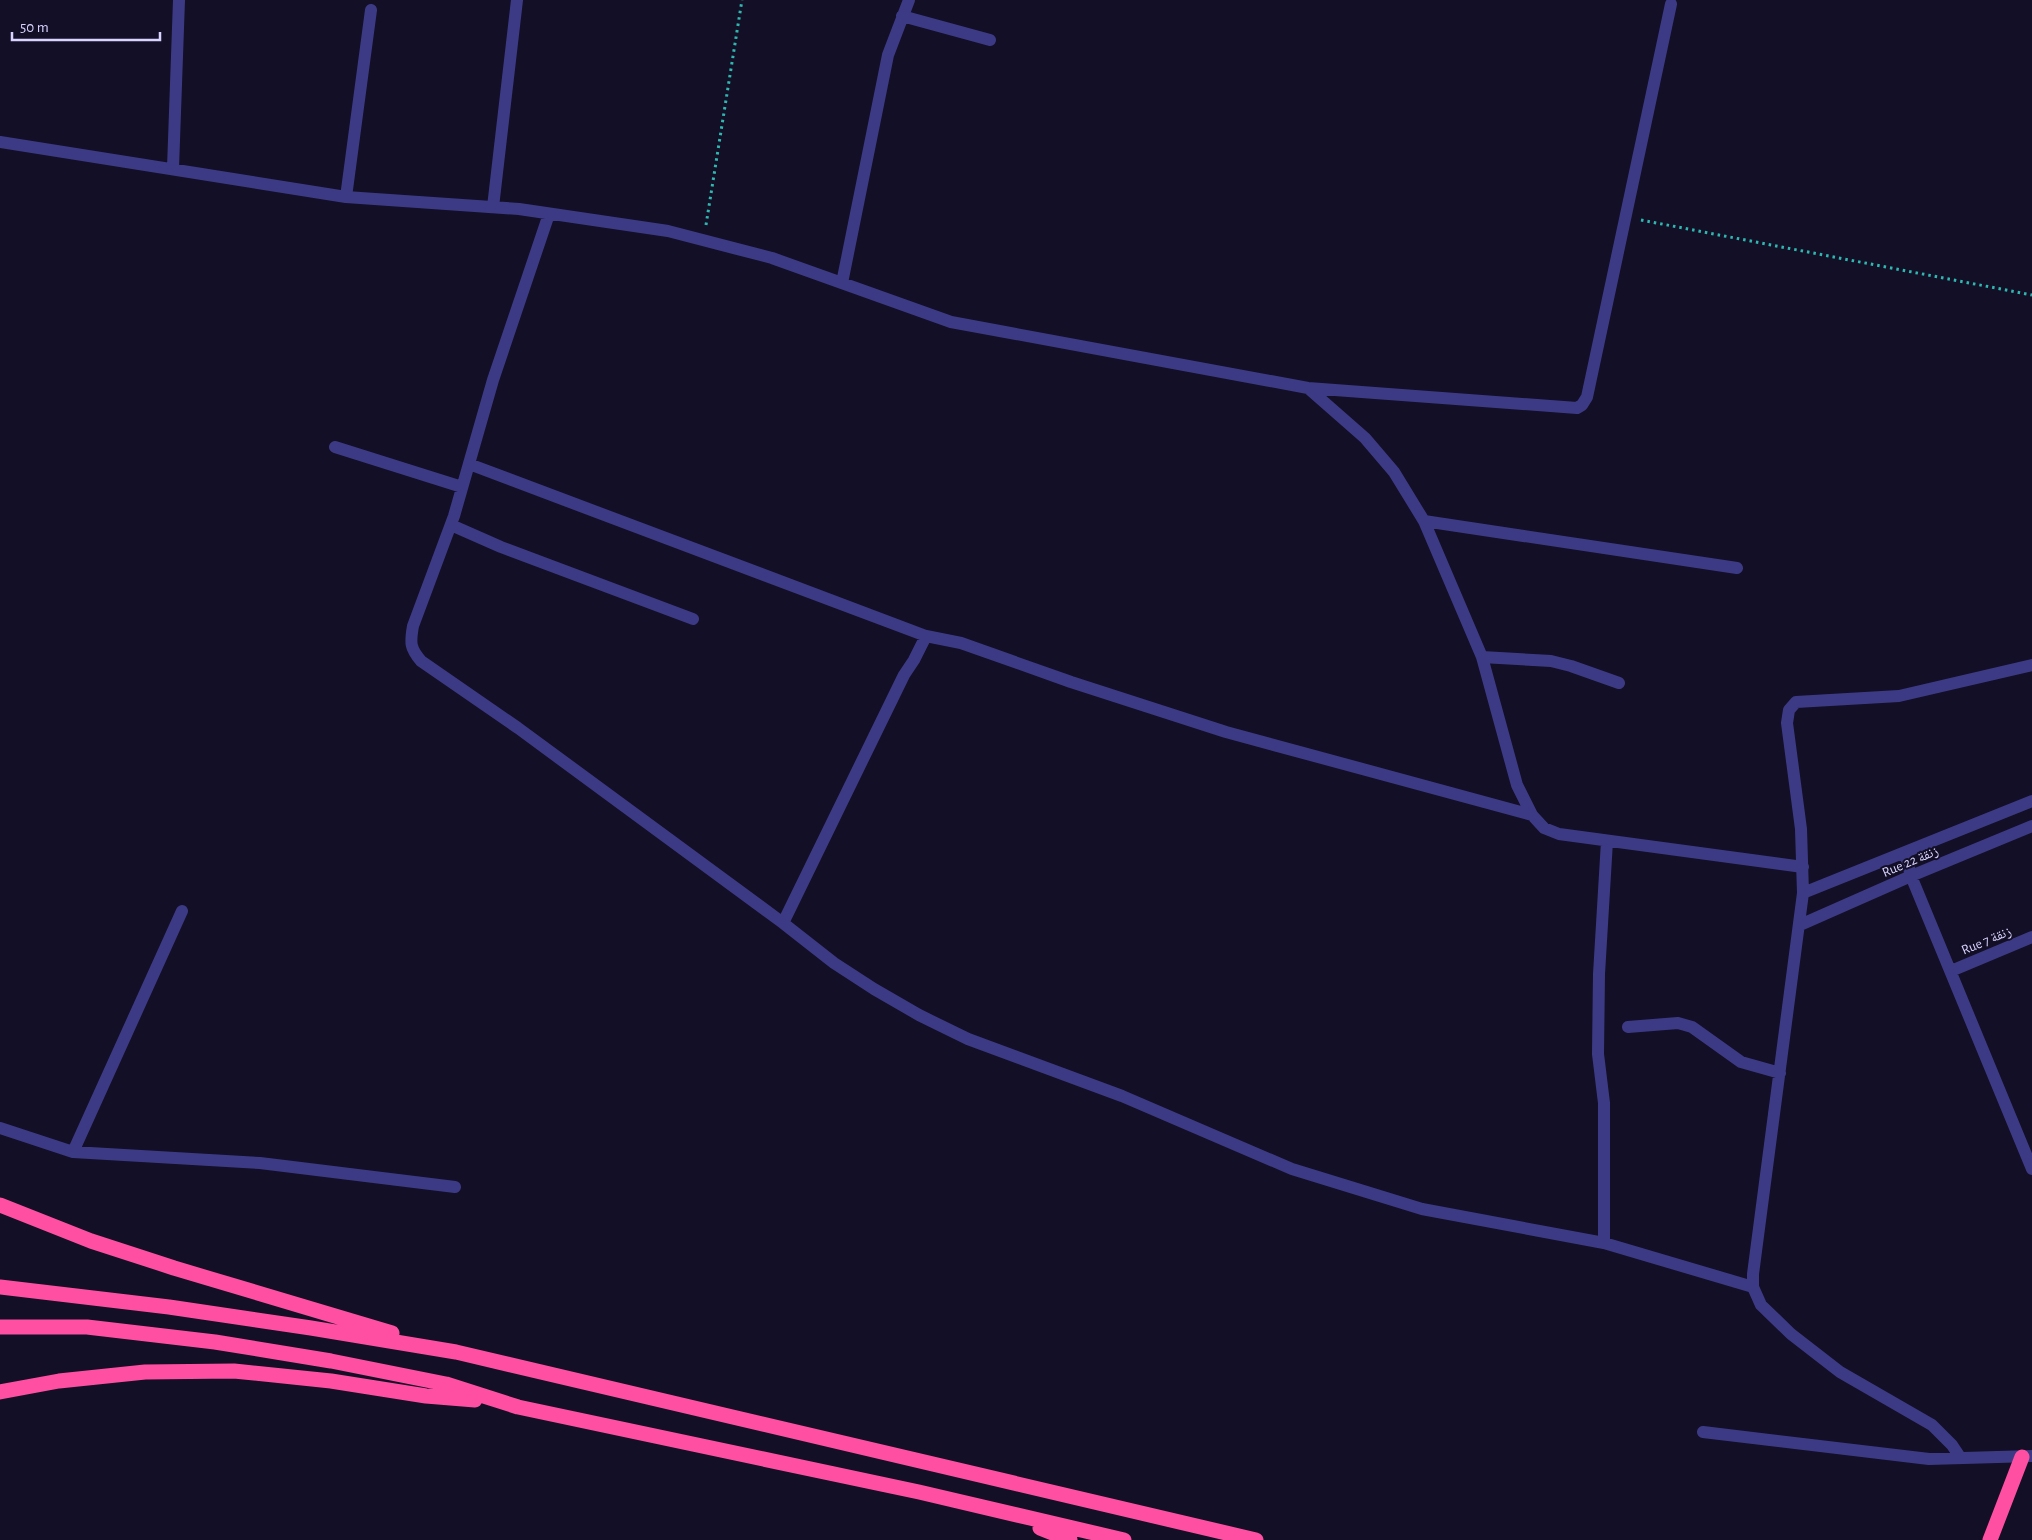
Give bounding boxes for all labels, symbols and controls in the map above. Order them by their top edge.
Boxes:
scale bar [12,10,160,42]
text: 50 m [20,20,49,35]
street label: Rue 22 زنقة [1880,844,1941,881]
street label: Rue 7 زنقة [1959,924,2014,959]

